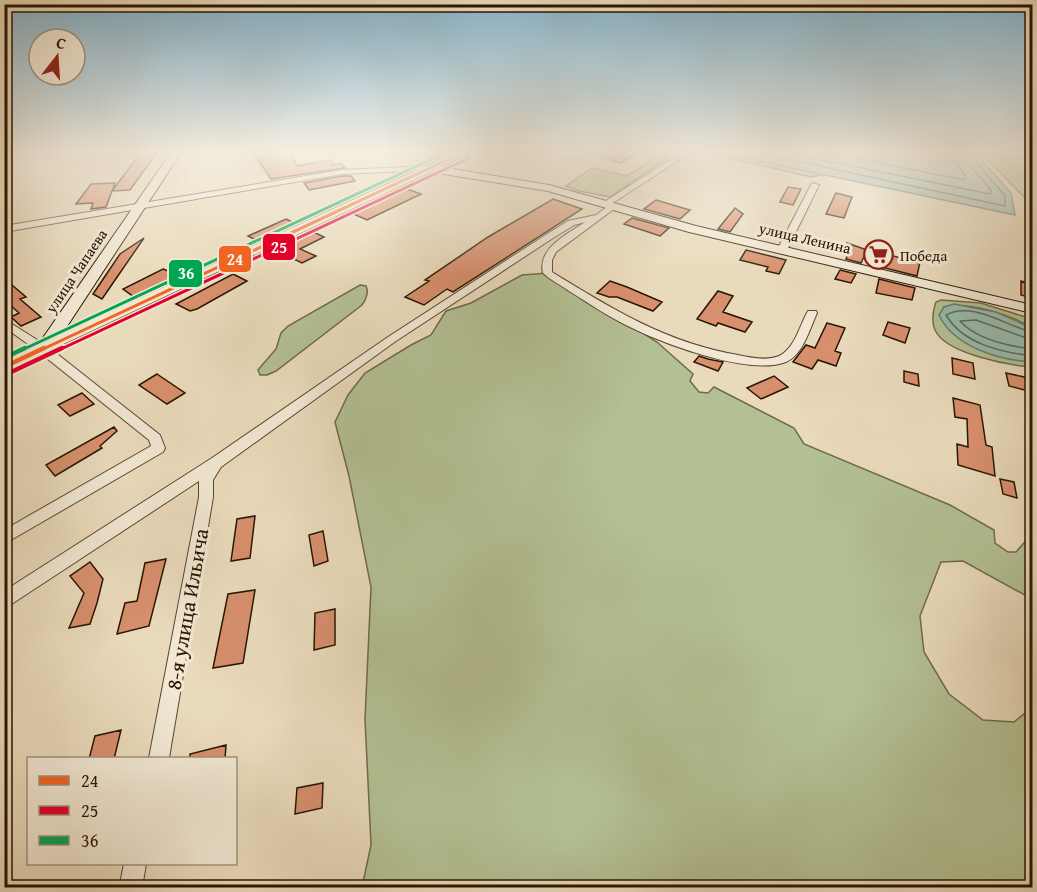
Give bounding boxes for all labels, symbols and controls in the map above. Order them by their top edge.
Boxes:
north arrow [27,27,87,87]
text: С [54,30,69,55]
street label: улица Ленина [756,217,854,259]
street label: улица Чапаева [40,224,112,318]
line badge: 25 [262,233,296,261]
text: 25 [271,235,287,259]
supermarket icon: Победа [863,239,895,271]
line badge: 24 [218,245,252,273]
place label: Победа [900,245,948,266]
text: 24 [227,247,243,271]
line badge: 36 [168,259,203,288]
text: 36 [178,261,194,285]
street label: 8-я улица Ильича [158,526,216,692]
legend [27,757,237,865]
text: 24 [81,767,98,794]
text: 25 [81,797,98,824]
text: 36 [81,827,98,854]

